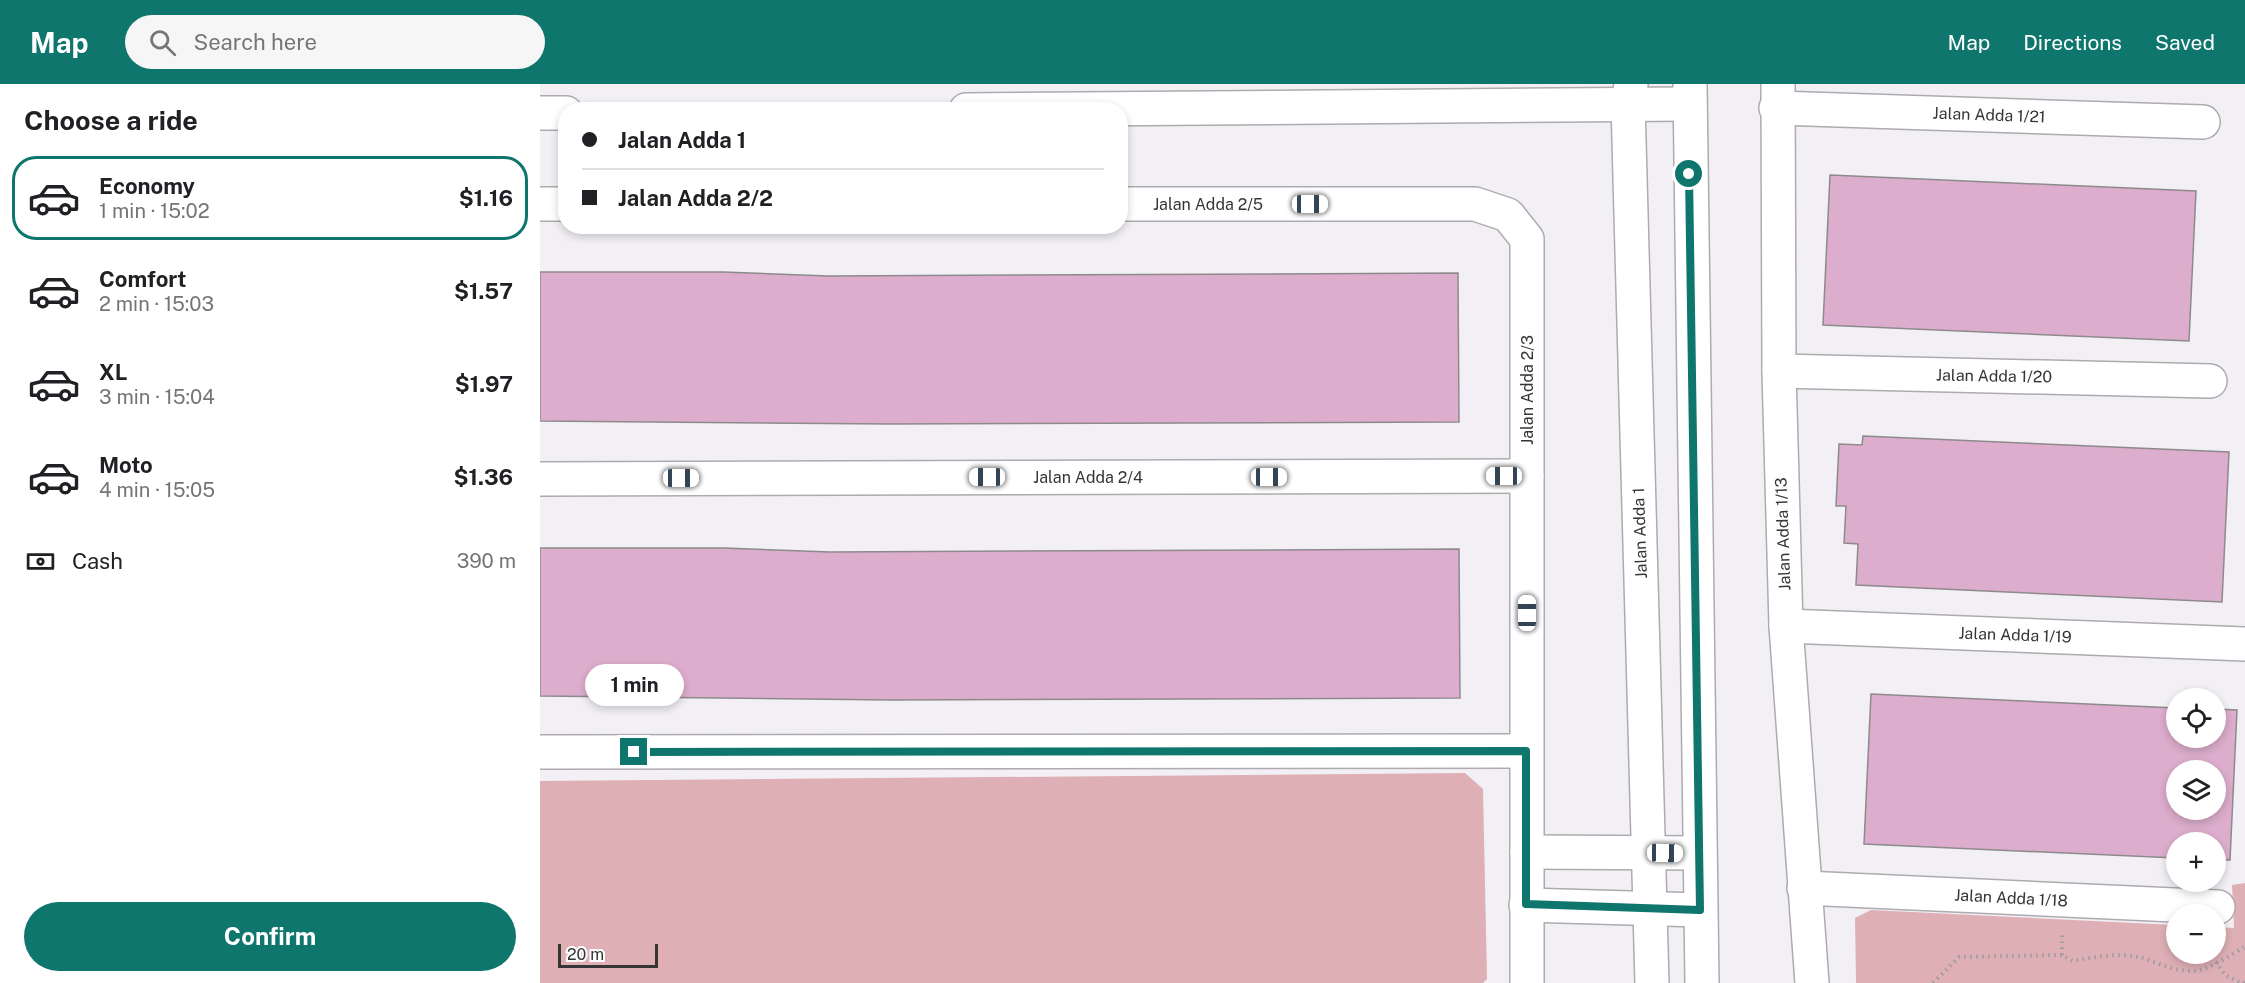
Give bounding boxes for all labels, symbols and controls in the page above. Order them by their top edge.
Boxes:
search box [125,15,545,69]
text: Map [30,26,89,59]
icon: search [146,26,179,59]
text: Search here [194,29,317,55]
text: Map [1948,30,1990,55]
text: Directions [2023,30,2122,55]
text: Saved [2155,30,2215,55]
text: Choose a ride [24,104,198,136]
street label: Jalan Adda 1/21 [1932,104,2046,126]
text: Jalan Adda 1 [618,127,746,153]
route start [1675,160,1702,187]
icon: car [27,171,81,225]
text: Economy [99,173,195,199]
text: $1.16 [459,185,513,211]
text: Jalan Adda 2/2 [618,185,773,211]
street label: Jalan Adda 2/5 [1153,195,1263,214]
car [1292,195,1328,213]
text: 1 min · 15:02 [99,199,210,223]
icon: car [27,264,81,318]
text: Comfort [99,266,186,292]
text: $1.57 [454,278,513,304]
text: 2 min · 15:03 [99,292,214,316]
street label: Jalan Adda 2/3 [1518,335,1537,445]
icon: car [27,357,81,411]
text: XL [99,359,127,385]
street label: Jalan Adda 1/20 [1936,365,2052,387]
text: $1.97 [455,371,513,397]
text: 3 min · 15:04 [99,385,215,409]
icon: car [27,450,81,504]
text: Moto [99,452,153,478]
text: $1.36 [454,464,513,490]
car [1486,467,1522,485]
car [969,468,1005,486]
street label: Jalan Adda 2/4 [1033,468,1143,487]
car [1251,468,1287,486]
car [663,469,699,487]
street label: Jalan Adda 1/13 [1772,477,1794,591]
text: 4 min · 15:05 [99,478,215,502]
street label: Jalan Adda 1 [1629,487,1651,579]
icon: cash [24,545,57,578]
text: Cash [72,548,123,574]
text: 390 m [457,549,516,573]
car [1518,595,1536,631]
street label: Jalan Adda 1/19 [1958,624,2072,646]
callout: 1 min [584,665,684,707]
text: 1 min [610,673,659,697]
map controls [2166,688,2226,964]
button: locate [2166,688,2226,748]
route end [620,738,647,765]
button: layers [2166,760,2226,820]
button: + [2166,832,2226,892]
car [1647,844,1683,862]
street label: Jalan Adda 1/18 [1954,886,2068,910]
button: Confirm [24,902,516,971]
button: − [2166,904,2226,964]
scale bar [558,941,658,968]
text: 20 m [567,945,604,964]

